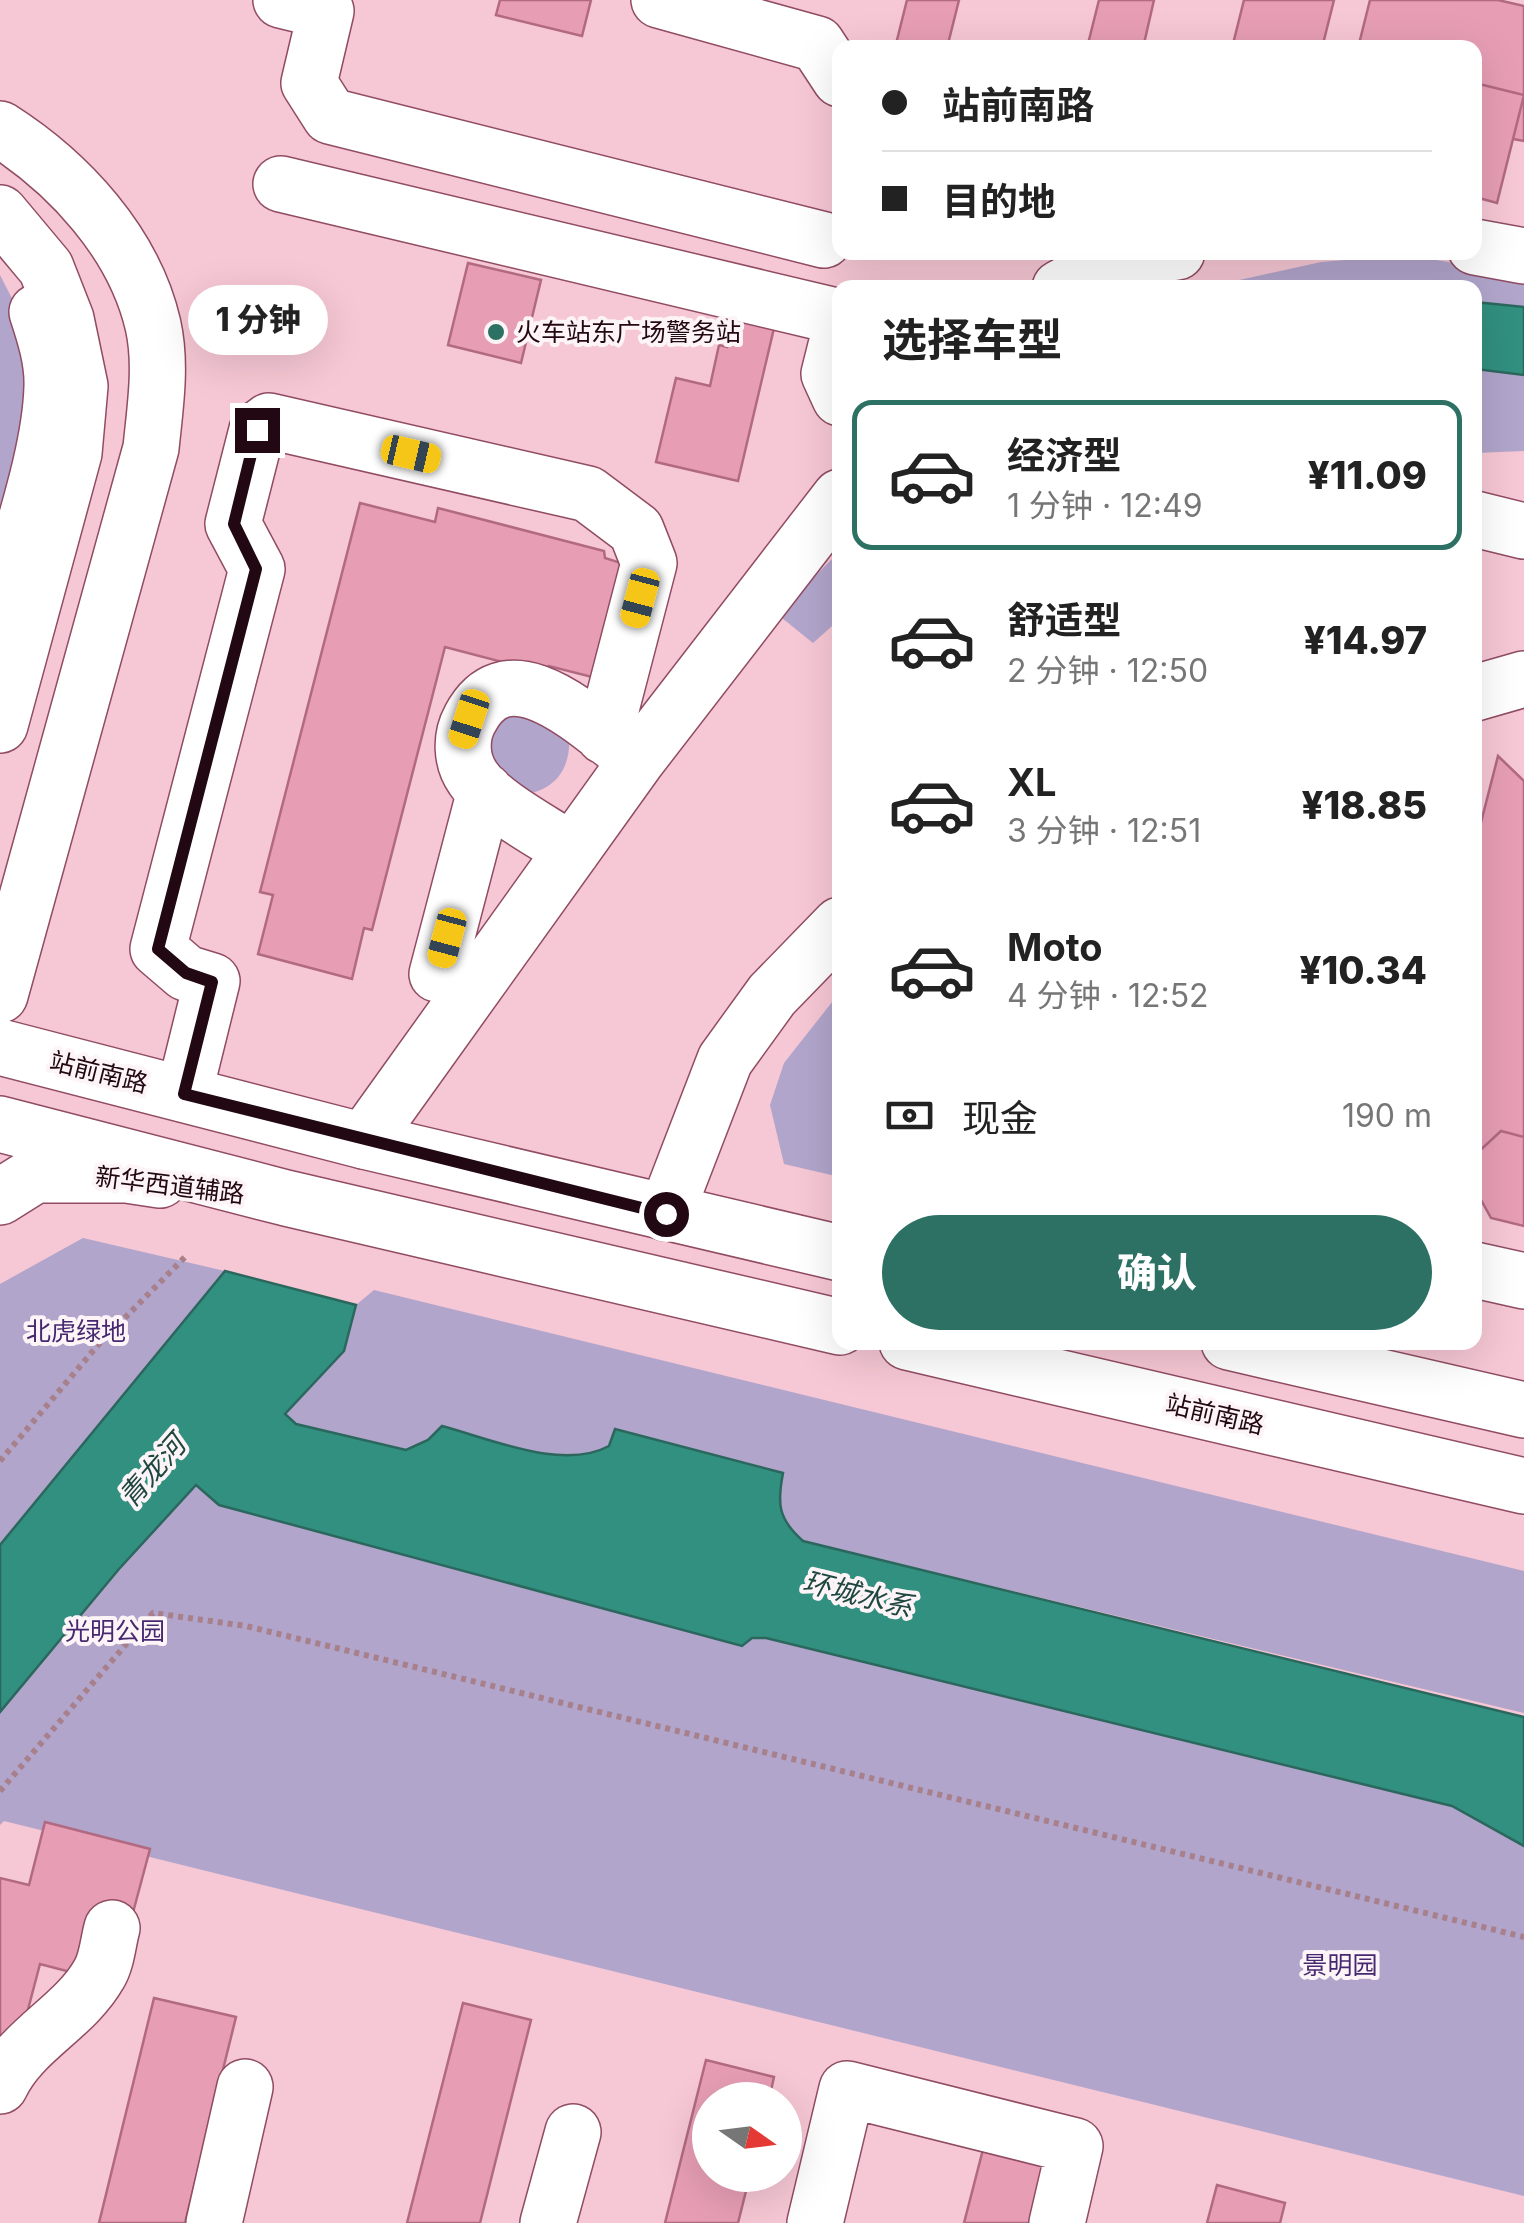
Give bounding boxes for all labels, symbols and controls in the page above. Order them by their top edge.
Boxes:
text: 站前南路 [942,82,1094,128]
text: 目的地 [942,178,1056,224]
callout: 1 分钟 [187,285,327,355]
text: 1 分钟 [215,300,301,339]
text: 选择车型 [882,312,1062,367]
place label: 火车站东广场警务站 [516,317,741,347]
marker: 火车站东广场警务站 [485,321,507,343]
route end [235,408,280,453]
icon: car [887,430,977,520]
text: 经济型 [1007,432,1121,478]
car [378,433,444,475]
text: ¥11.09 [1308,452,1427,498]
text: 1 分钟 · 12:49 [1007,486,1203,525]
car [618,565,662,631]
icon: car [887,595,977,685]
text: 舒适型 [1007,597,1121,643]
text: ¥14.97 [1304,617,1427,663]
text: 2 分钟 · 12:50 [1007,651,1208,690]
car [445,686,493,752]
text: XL [1007,759,1057,805]
icon: car [887,760,977,850]
text: ¥18.85 [1302,782,1427,828]
text: 3 分钟 · 12:51 [1007,811,1201,850]
car [425,905,469,971]
text: Moto [1007,924,1103,970]
icon: car [887,925,977,1015]
text: ¥10.34 [1299,947,1427,993]
text: 4 分钟 · 12:52 [1007,976,1209,1015]
street label: 站前南路 [47,1045,151,1099]
icon: cash [882,1088,937,1143]
text: 现金 [962,1095,1038,1141]
text: 190 m [1342,1096,1432,1135]
street label: 新华西道辅路 [94,1161,246,1209]
route start [644,1192,689,1237]
button: 确认 [882,1215,1432,1330]
park label: 北虎绿地 [26,1316,126,1346]
street label: 站前南路 [1163,1388,1267,1440]
water label: 青龙河 [112,1424,196,1514]
water label: 环城水系 [800,1564,918,1625]
park label: 光明公园 [65,1616,165,1646]
park label: 景明园 [1302,1950,1378,1980]
north arrow [692,2082,802,2192]
map controls [692,2082,802,2192]

